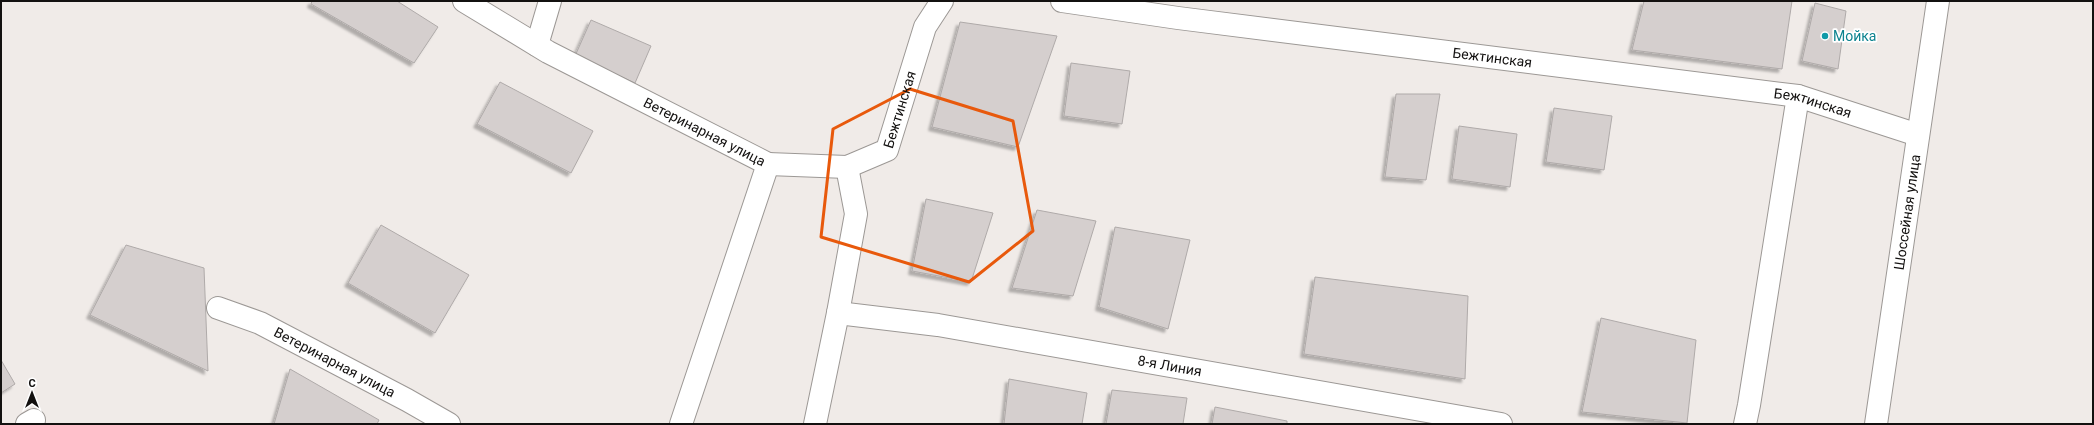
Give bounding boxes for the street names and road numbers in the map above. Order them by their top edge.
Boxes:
street label: Бежтинская [1452,45,1533,70]
street label: Бежтинская [880,69,919,150]
street label: Бежтинская [1773,85,1854,121]
street label: Ветеринарная улица [641,94,768,169]
street label: Шоссейная улица [1891,153,1923,271]
street label: Ветеринарная улица [271,324,398,400]
street label: 8-я Линия [1136,352,1203,379]

